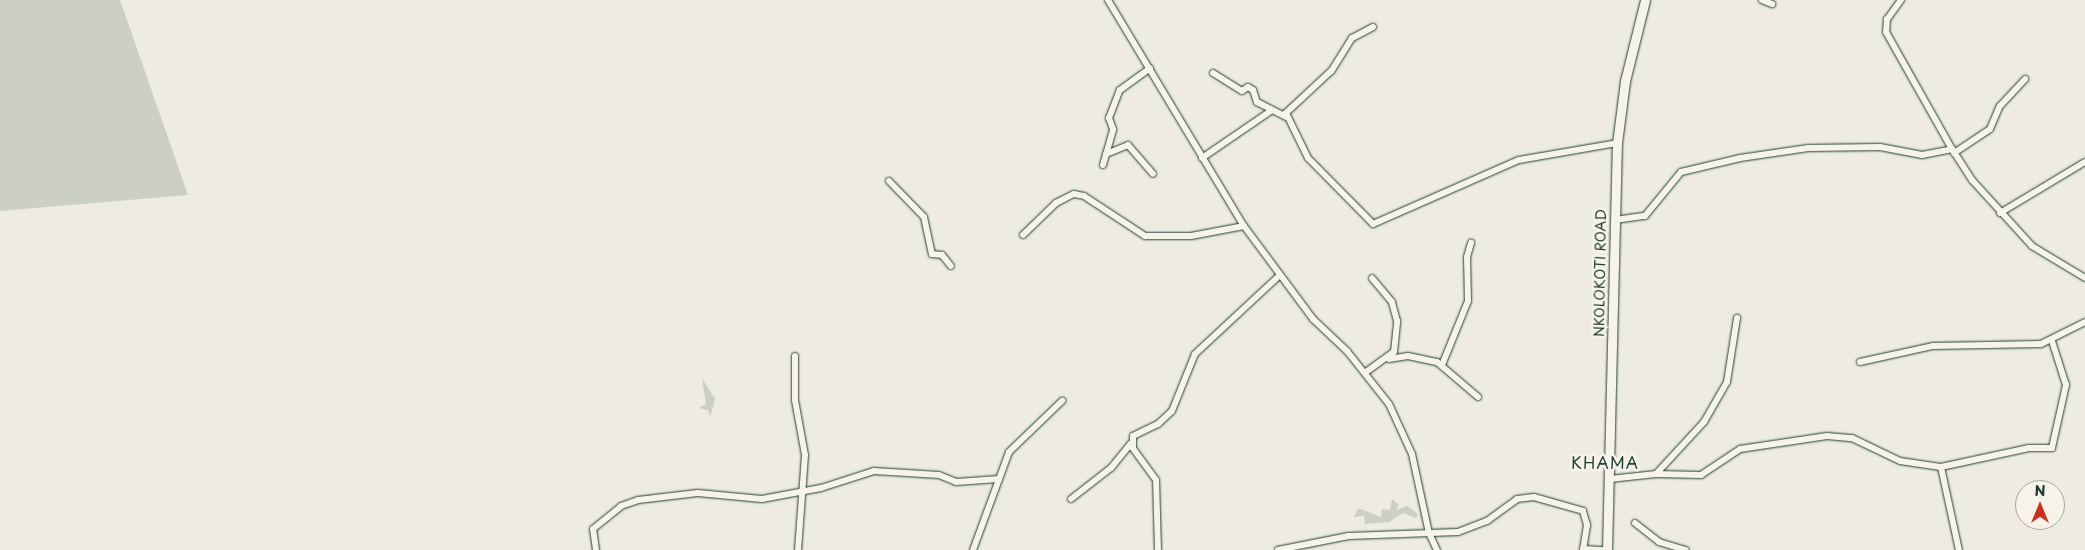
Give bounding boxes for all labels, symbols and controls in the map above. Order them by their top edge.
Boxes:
street label: NKOLOKOTI ROAD [1590,209,1610,337]
district label: KHAMA [1571,452,1639,472]
north arrow [2015,480,2065,530]
text: N [2034,480,2046,501]

